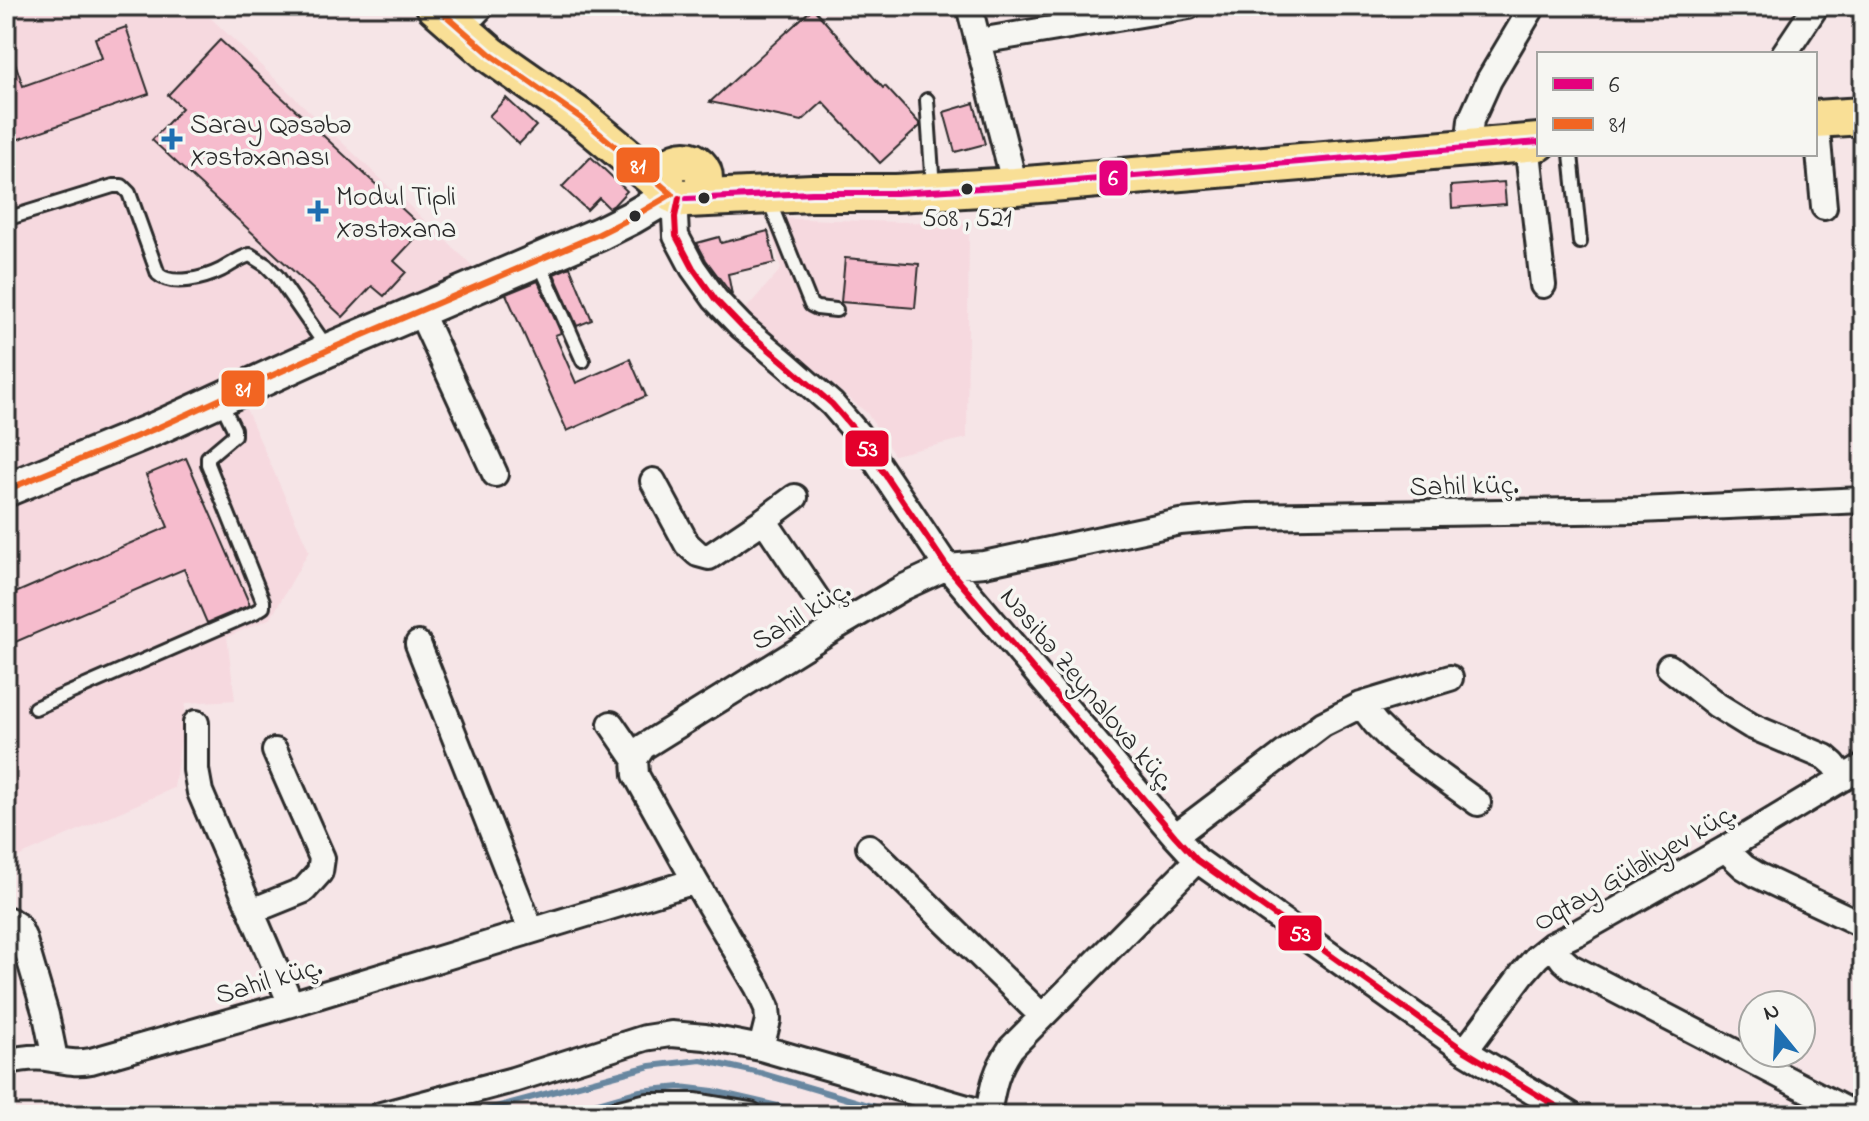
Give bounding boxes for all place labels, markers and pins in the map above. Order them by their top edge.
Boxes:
place label: Saray Qəsəbə Xəstəxanası [190,106,352,179]
marker: Saray Qəsəbə Xəstəxanası [161,128,183,150]
place label: Modul Tipli Xəstəxana [336,178,456,251]
marker: 508 , 521 [959,181,975,197]
unlabelled marker [696,190,712,206]
marker: Modul Tipli Xəstəxana [307,200,329,222]
place label: 508 , 521 [922,201,1012,239]
unlabelled marker [627,208,643,224]

